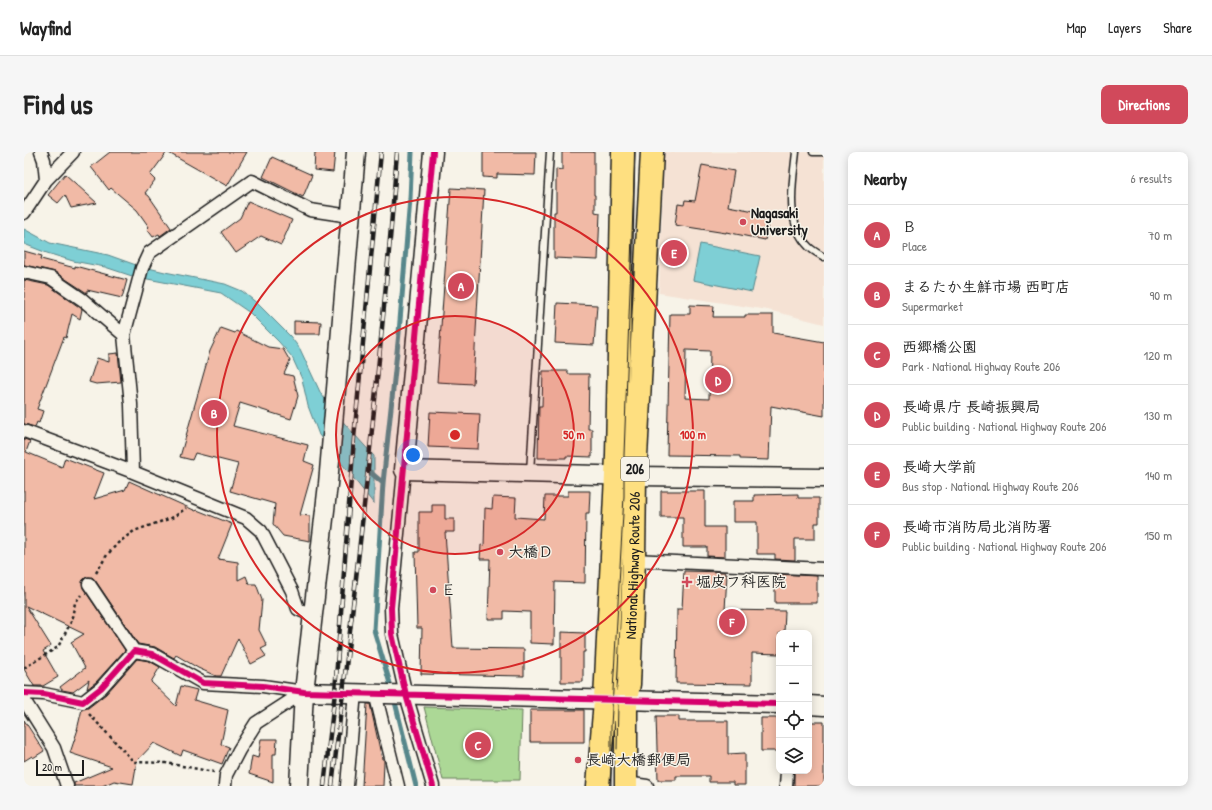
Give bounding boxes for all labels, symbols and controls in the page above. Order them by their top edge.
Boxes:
text: Wayfind [20,15,71,41]
text: Map [1066,18,1086,37]
text: Layers [1108,18,1141,37]
text: Share [1163,18,1192,37]
text: Find us [24,85,93,123]
button: Directions [1101,85,1188,124]
text: Nearby [864,167,907,190]
text: 6 results [1131,169,1172,187]
place label: Nagasaki University [751,202,808,241]
text: Ｂ [902,216,917,237]
marker: Nagasaki University [738,217,748,227]
text: A [874,226,880,244]
text: 70 m [1148,226,1172,244]
text: Place [902,237,927,255]
pin: E [661,238,687,268]
pin: A [448,271,474,301]
text: まるたか生鮮市場 西町店 [902,276,1070,297]
text: B [874,286,880,304]
text: 90 m [1150,286,1172,304]
text: Supermarket [902,297,963,315]
text: 西郷橋公園 [902,336,977,357]
text: C [873,346,881,364]
text: 120 m [1144,346,1172,364]
text: Park · National Highway Route 206 [902,357,1060,375]
pin: D [705,365,731,395]
text: 長崎県庁 長崎振興局 [902,396,1040,417]
pin: B [201,398,227,428]
text: D [874,406,880,424]
text: 130 m [1144,406,1172,424]
text: Public building · National Highway Route 206 [902,417,1106,435]
text: 50 m [563,426,585,443]
text: 100 m [680,426,706,443]
centre of rings [448,428,462,442]
your location [403,445,423,465]
text: 長崎大学前 [902,456,977,477]
road number: 206 [621,457,649,481]
text: E [874,466,880,484]
text: 140 m [1145,466,1172,484]
text: Bus stop · National Highway Route 206 [902,477,1079,495]
street label: National Highway Route 206 [620,491,645,640]
text: 長崎市消防局北消防署 [902,516,1052,537]
text: F [875,526,879,544]
text: 150 m [1144,526,1172,544]
text: Public building · National Highway Route 206 [902,537,1106,555]
place label: 大橋Ｄ [508,541,553,562]
marker: 大橋Ｄ [495,547,505,557]
place label: 堀皮フ科医院 [696,571,786,592]
marker: 堀皮フ科医院 [681,576,693,588]
place label: Ｅ [441,579,456,600]
marker: Ｅ [428,585,438,595]
pin: F [719,607,745,637]
map controls [776,630,812,774]
button: + [776,630,812,666]
button: − [776,666,812,702]
button: locate [776,702,812,738]
pin: C [465,730,491,760]
button: layers [776,738,812,774]
place label: 長崎大橋郵便局 [586,749,691,770]
marker: 長崎大橋郵便局 [573,755,583,765]
scale bar [36,758,84,777]
text: 20 m [42,760,62,774]

